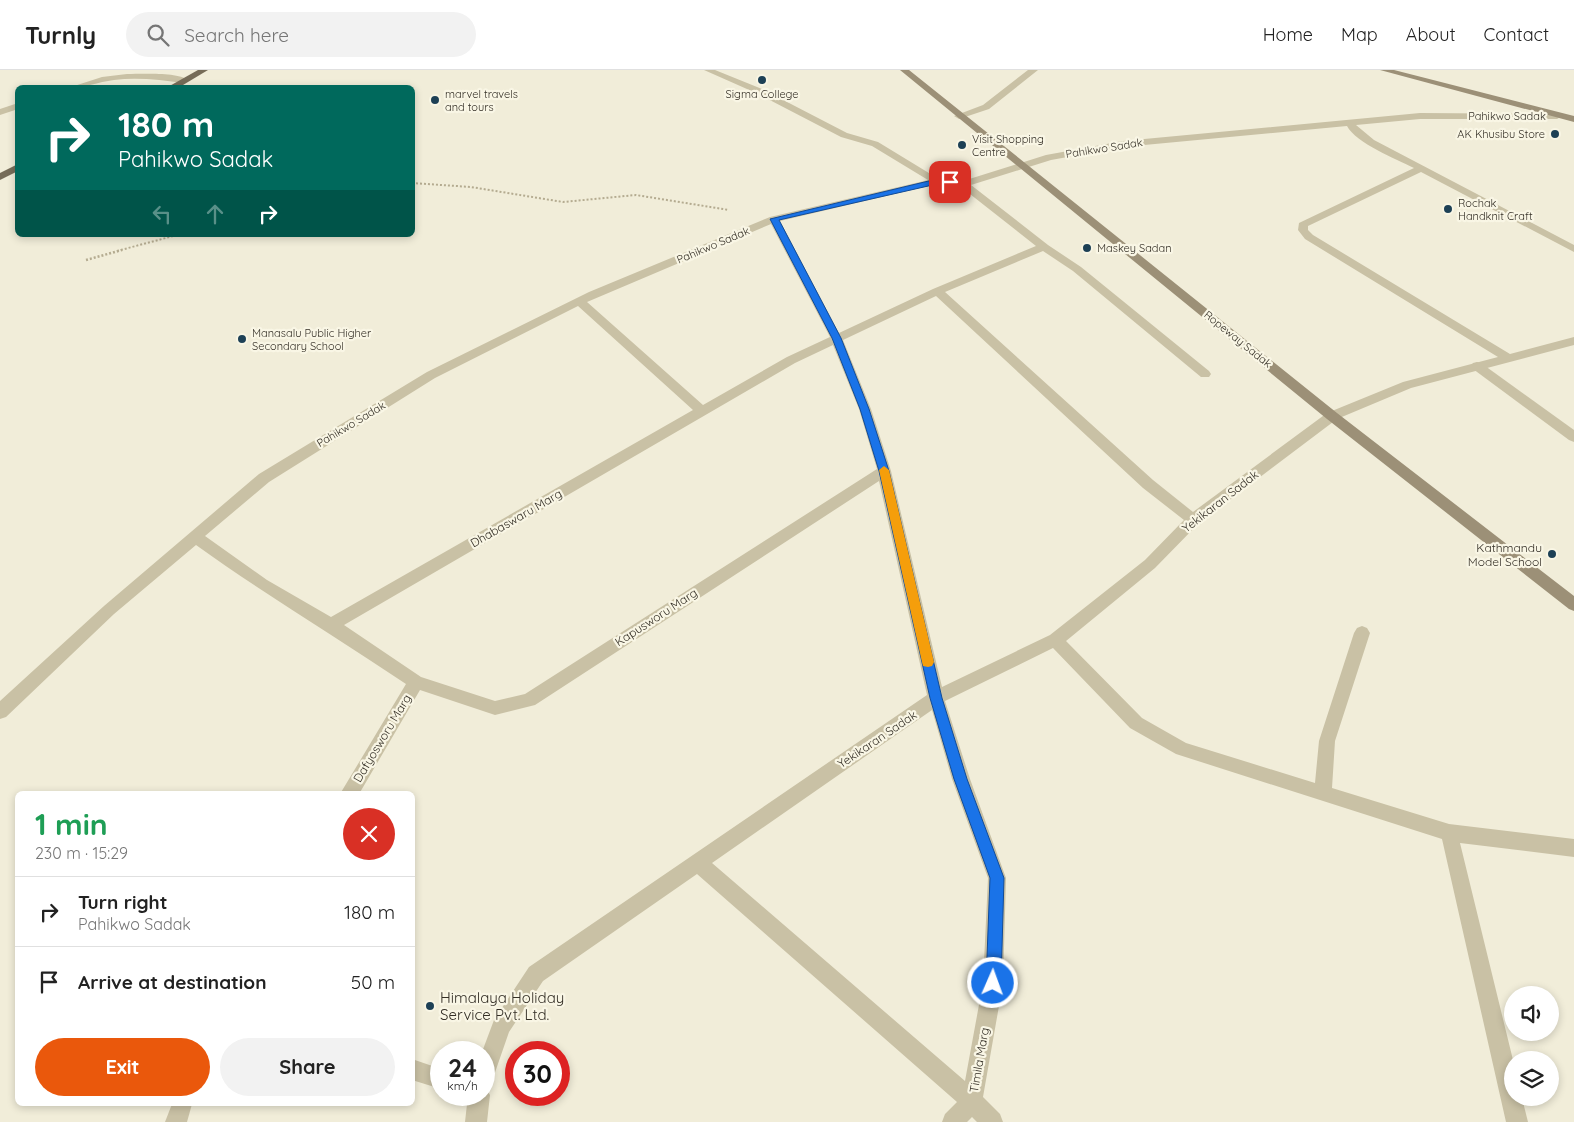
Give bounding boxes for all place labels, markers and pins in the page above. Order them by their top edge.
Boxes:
marker: Sigma College [756,74,768,86]
place label: marvel travels and tours [445,87,518,114]
place label: Sigma College [726,87,798,101]
marker: marvel travels and tours [429,94,441,106]
place label: AK Khusibu Store [1457,127,1545,141]
marker: AK Khusibu Store [1549,128,1561,140]
place label: Visit Shopping Centre [972,132,1044,159]
marker: Visit Shopping Centre [956,139,968,151]
pin [929,161,971,203]
place label: Rochak Handknit Craft [1458,196,1533,223]
marker: Rochak Handknit Craft [1442,203,1454,215]
place label: Maskey Sadan [1097,241,1172,255]
marker: Maskey Sadan [1081,242,1093,254]
place label: Manasalu Public Higher Secondary School [252,326,372,353]
marker: Manasalu Public Higher Secondary School [236,333,248,345]
place label: Kathmandu Model School [1468,540,1542,569]
marker: Kathmandu Model School [1546,548,1558,560]
place label: Himalaya Holiday Service Pvt. Ltd. [440,988,564,1024]
marker: Himalaya Holiday Service Pvt. Ltd. [424,1000,436,1012]

